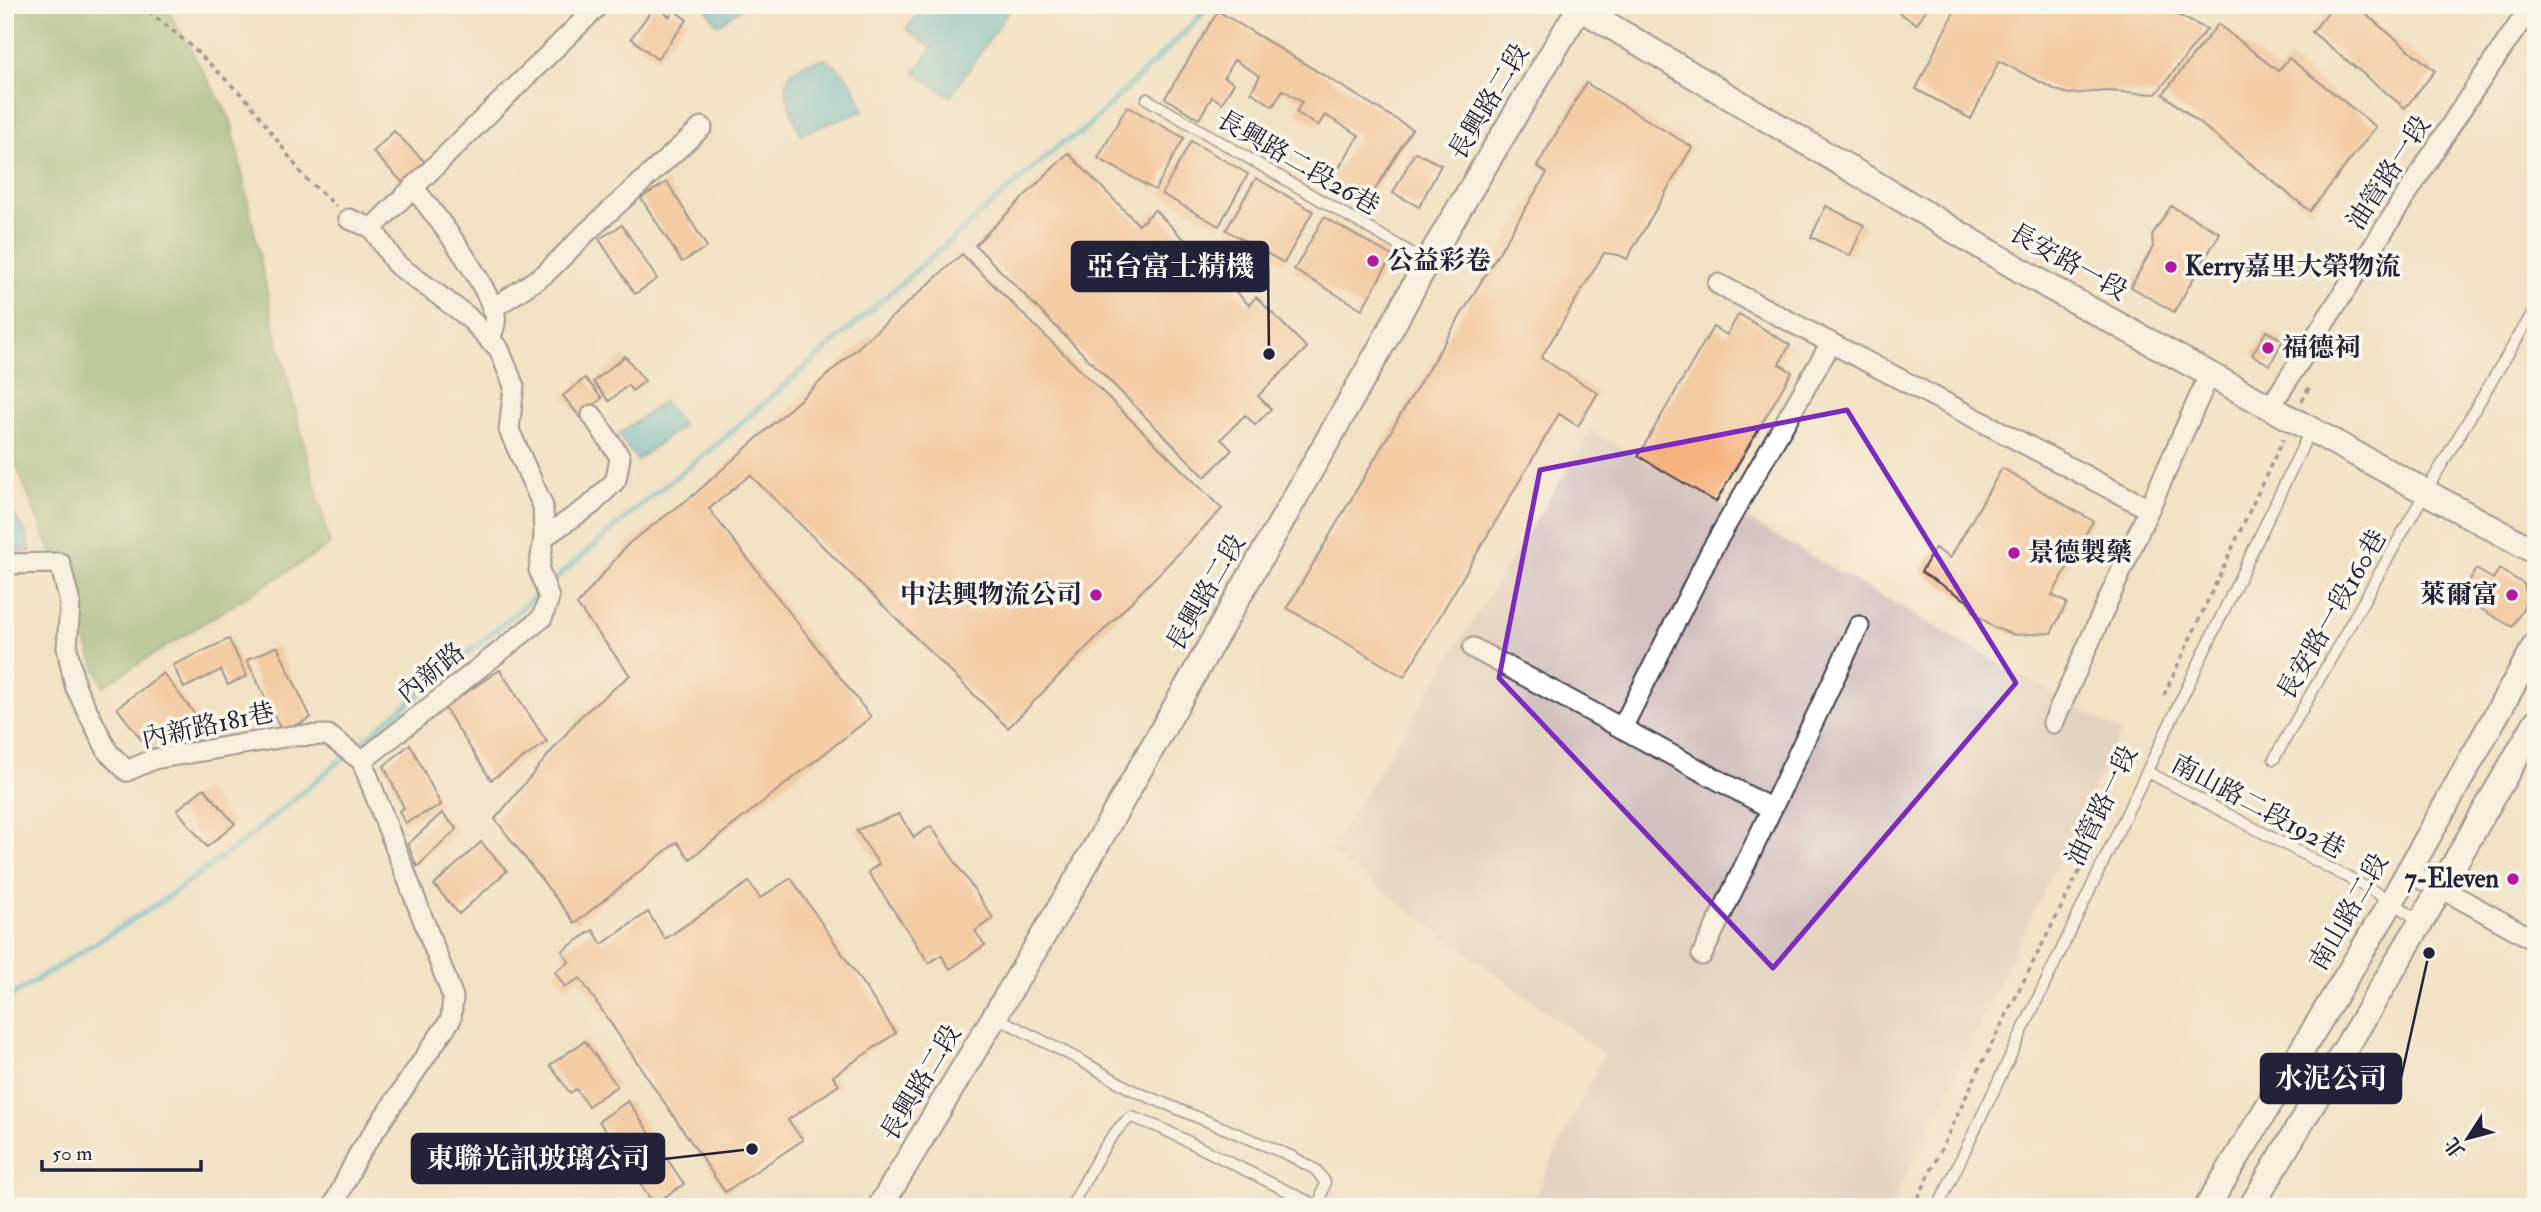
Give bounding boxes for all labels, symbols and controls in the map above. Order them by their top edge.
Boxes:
street label: 長興路二段 [1442,38,1536,166]
street label: 長興路二段26巷 [1211,104,1385,222]
street label: 油管路一段 [2340,110,2438,236]
street label: 長安路一段 [2003,216,2133,308]
callout: 亞台富士精機 [1072,242,1268,291]
place label: 公益彩卷 [1387,245,1491,277]
text: 亞台富士精機 [1086,250,1254,285]
place label: Kerry嘉里大榮物流 [2185,251,2401,284]
marker: 公益彩卷 [1365,253,1381,269]
marker: Kerry嘉里大榮物流 [2163,259,2179,275]
place label: 福德祠 [2282,332,2360,364]
marker: 福德祠 [2260,340,2276,356]
street label: 長安路一段160巷 [2270,524,2394,706]
street label: 長興路二段 [1160,529,1252,657]
place label: 景德製藥 [2028,537,2132,569]
marker: 景德製藥 [2006,545,2022,561]
place label: 中法興物流公司 [900,579,1082,611]
place label: 萊爾富 [2420,579,2498,611]
marker: 中法興物流公司 [1088,587,1104,603]
marker: 萊爾富 [2504,587,2520,603]
street label: 內新路 [391,636,471,710]
street label: 內新路181巷 [139,696,277,756]
street label: 油管路一段 [2059,741,2145,871]
street label: 南山路二段192巷 [2166,748,2350,866]
street label: 南山路二段 [2303,848,2395,976]
place label: 7-Eleven [2405,863,2500,895]
marker: 7-Eleven [2505,871,2521,887]
street label: 長興路二段 [874,1019,968,1147]
callout: 水泥公司 [2261,1054,2401,1103]
text: 水泥公司 [2275,1062,2387,1097]
north arrow [2432,1104,2502,1174]
scale bar [42,1128,201,1172]
text: 北 [2440,1133,2470,1162]
callout: 東聯光訊玻璃公司 [412,1134,664,1183]
text: 50 m [52,1140,93,1167]
text: 東聯光訊玻璃公司 [426,1142,650,1177]

